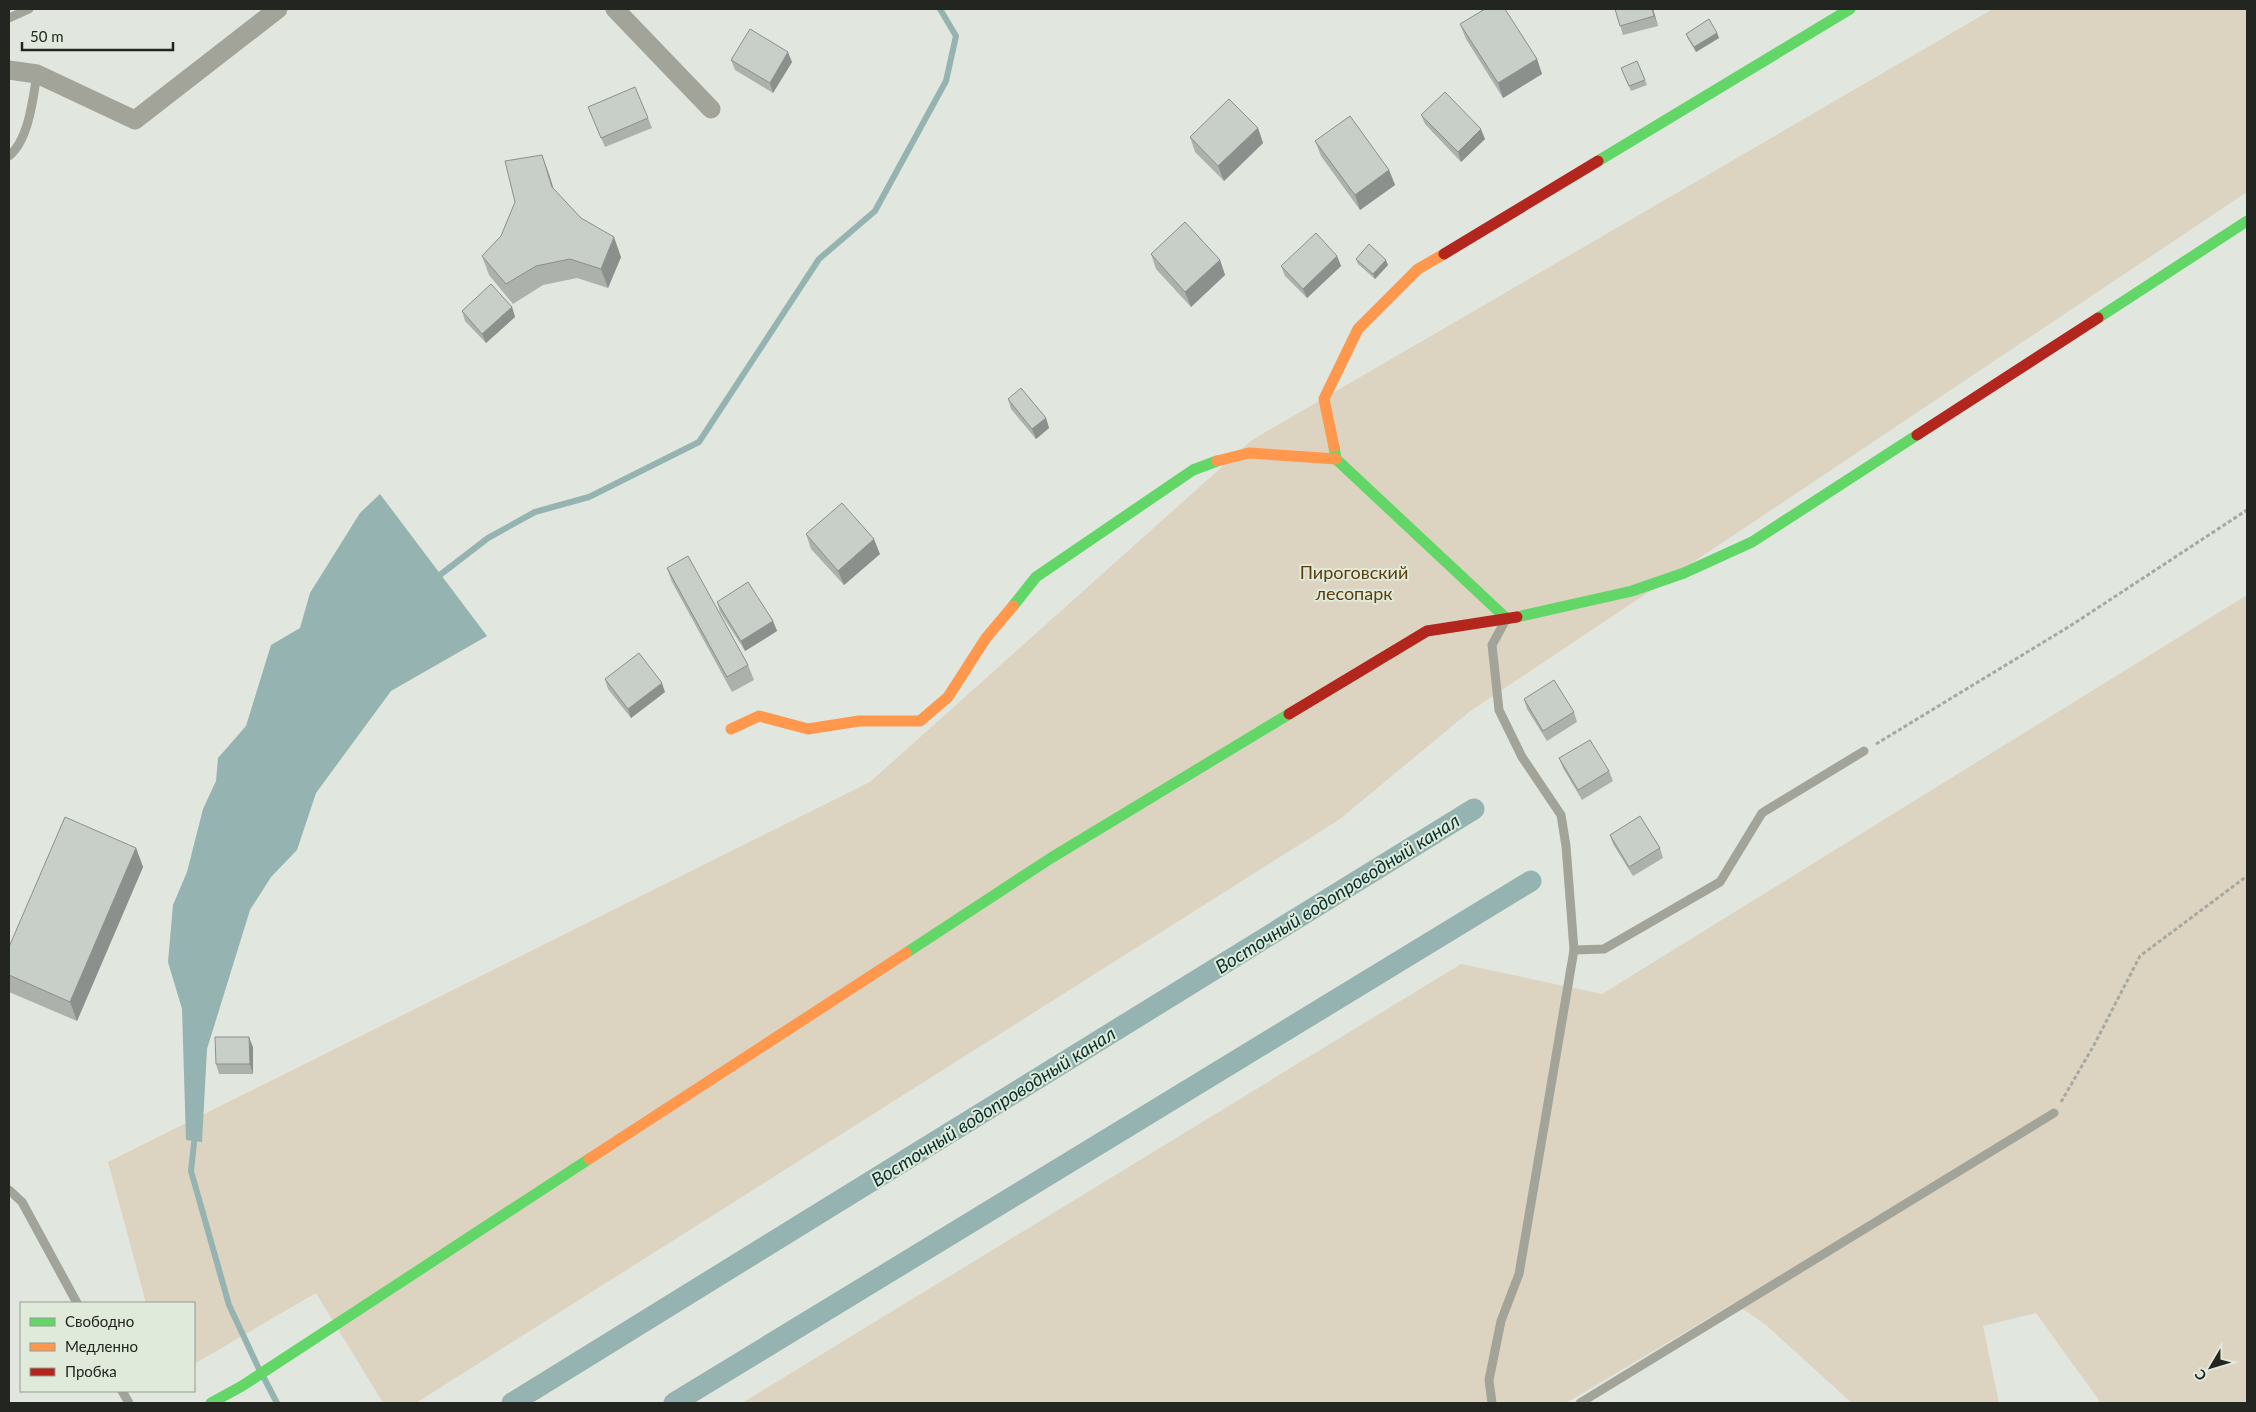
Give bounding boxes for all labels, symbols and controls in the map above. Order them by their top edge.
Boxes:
scale bar [22,20,174,52]
text: 50 m [30,27,64,45]
park label: Пироговский лесопарк [1300,561,1408,604]
water label: Восточный водопроводный канал [1211,808,1463,978]
water label: Восточный водопроводный канал [867,1021,1119,1191]
legend [20,1302,195,1392]
text: Свободно [65,1312,134,1330]
text: Медленно [65,1337,138,1355]
north arrow [2186,1342,2236,1392]
text: Пробка [65,1362,117,1380]
text: С [2190,1366,2210,1384]

